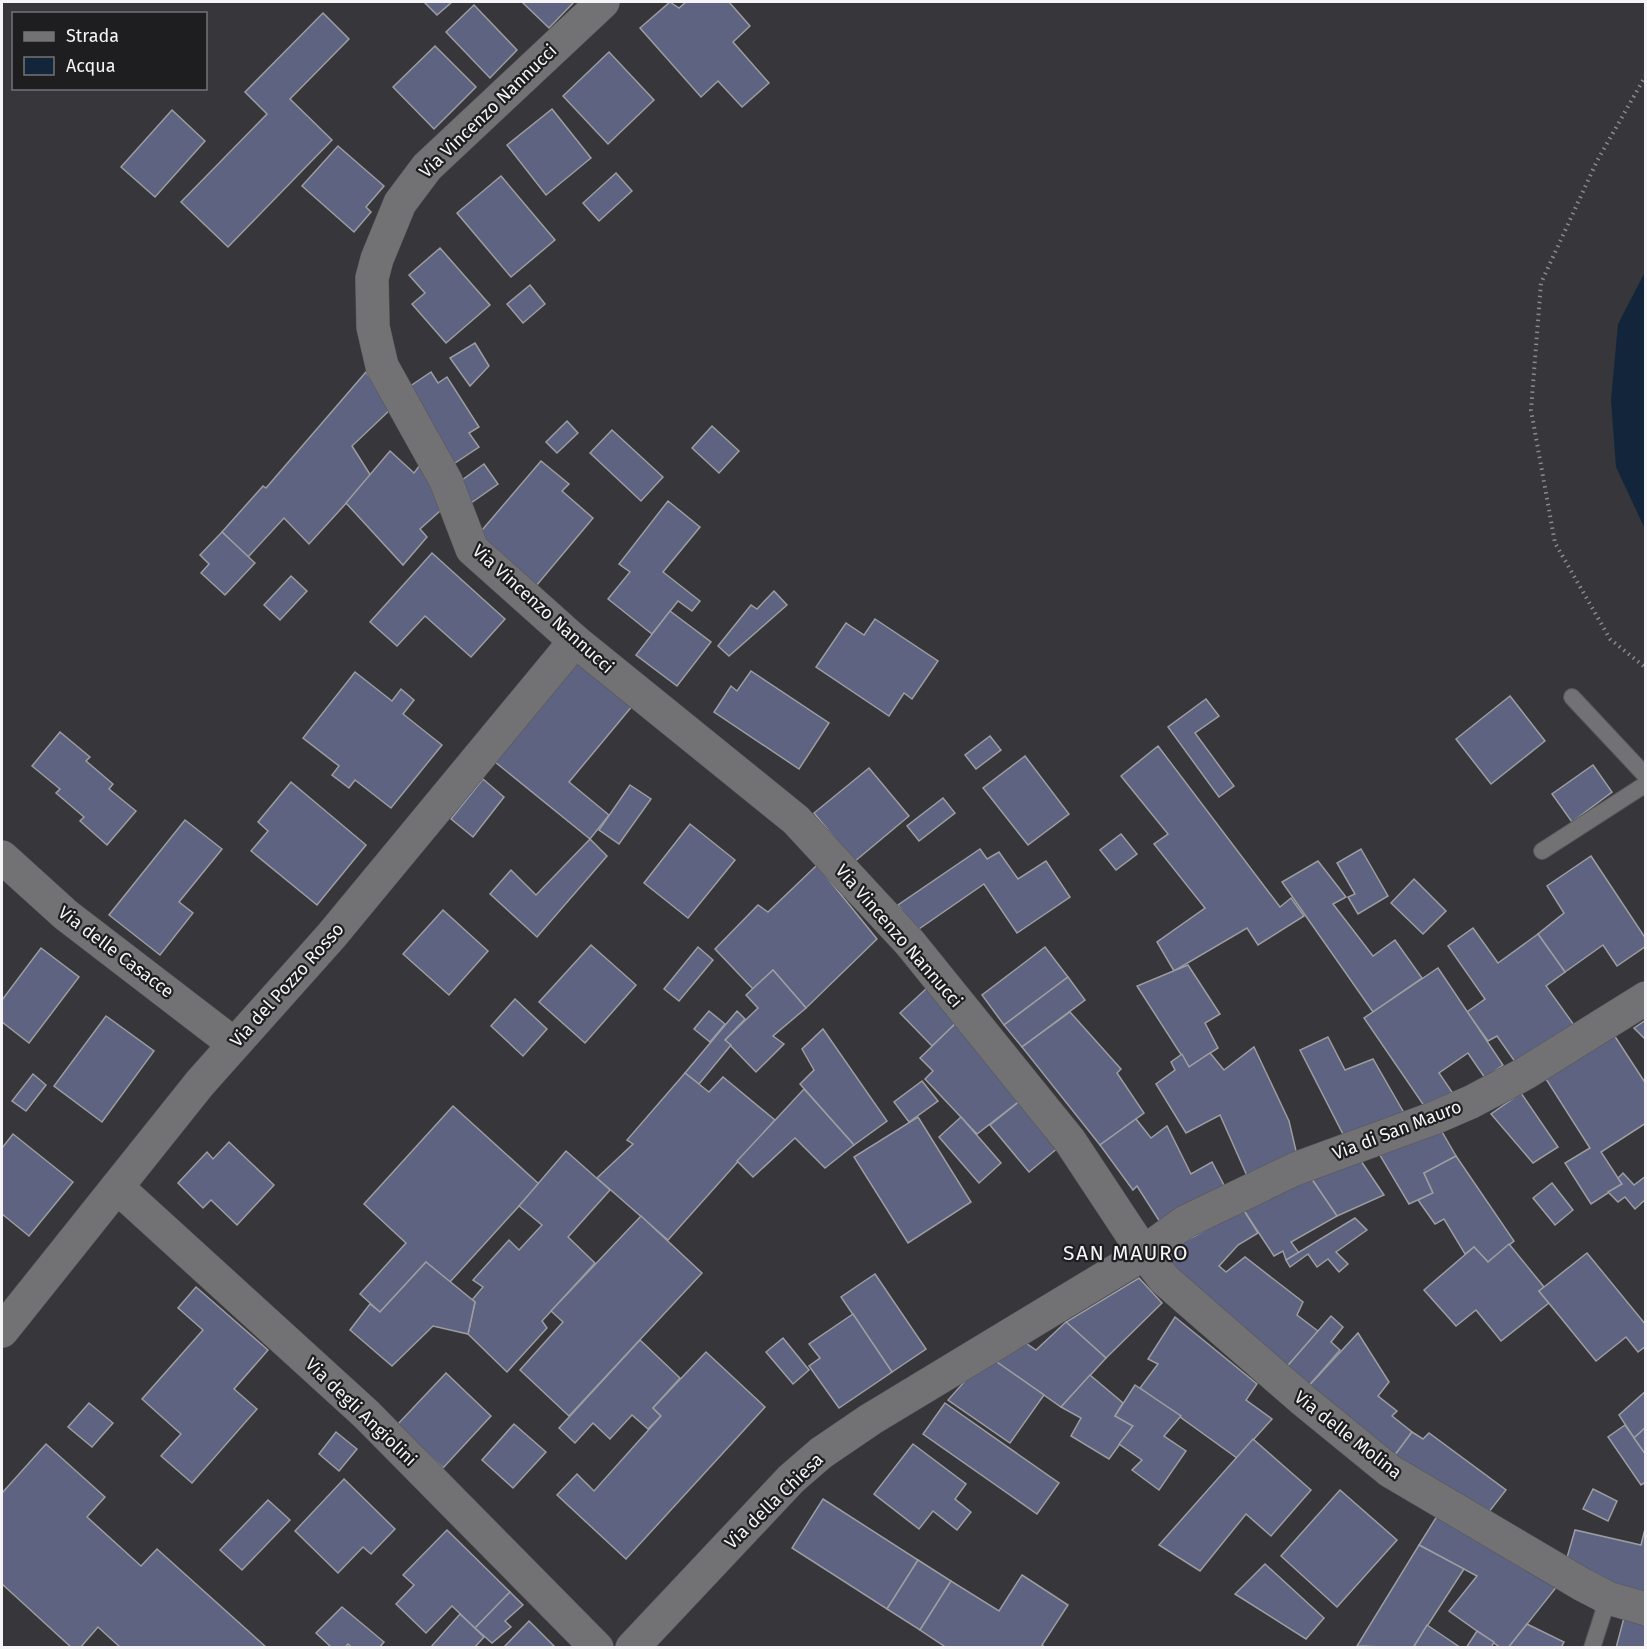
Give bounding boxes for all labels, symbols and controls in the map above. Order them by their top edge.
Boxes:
legend [12,12,207,90]
text: Strada [66,25,119,47]
street label: Via Vincenzo Nannucci [415,40,561,182]
text: Acqua [66,55,116,77]
street label: Via Vincenzo Nannucci [468,540,618,678]
street label: Via Vincenzo Nannucci [831,860,967,1012]
street label: Via delle Casacce [54,901,178,1003]
street label: Via del Pozzo Rosso [225,918,349,1052]
street label: Via di San Mauro [1329,1095,1465,1165]
district label: SAN MAURO [1063,1240,1189,1266]
street label: Via degli Angiolini [301,1353,421,1471]
street label: Via delle Molina [1290,1386,1406,1484]
street label: Via della Chiesa [720,1448,828,1554]

